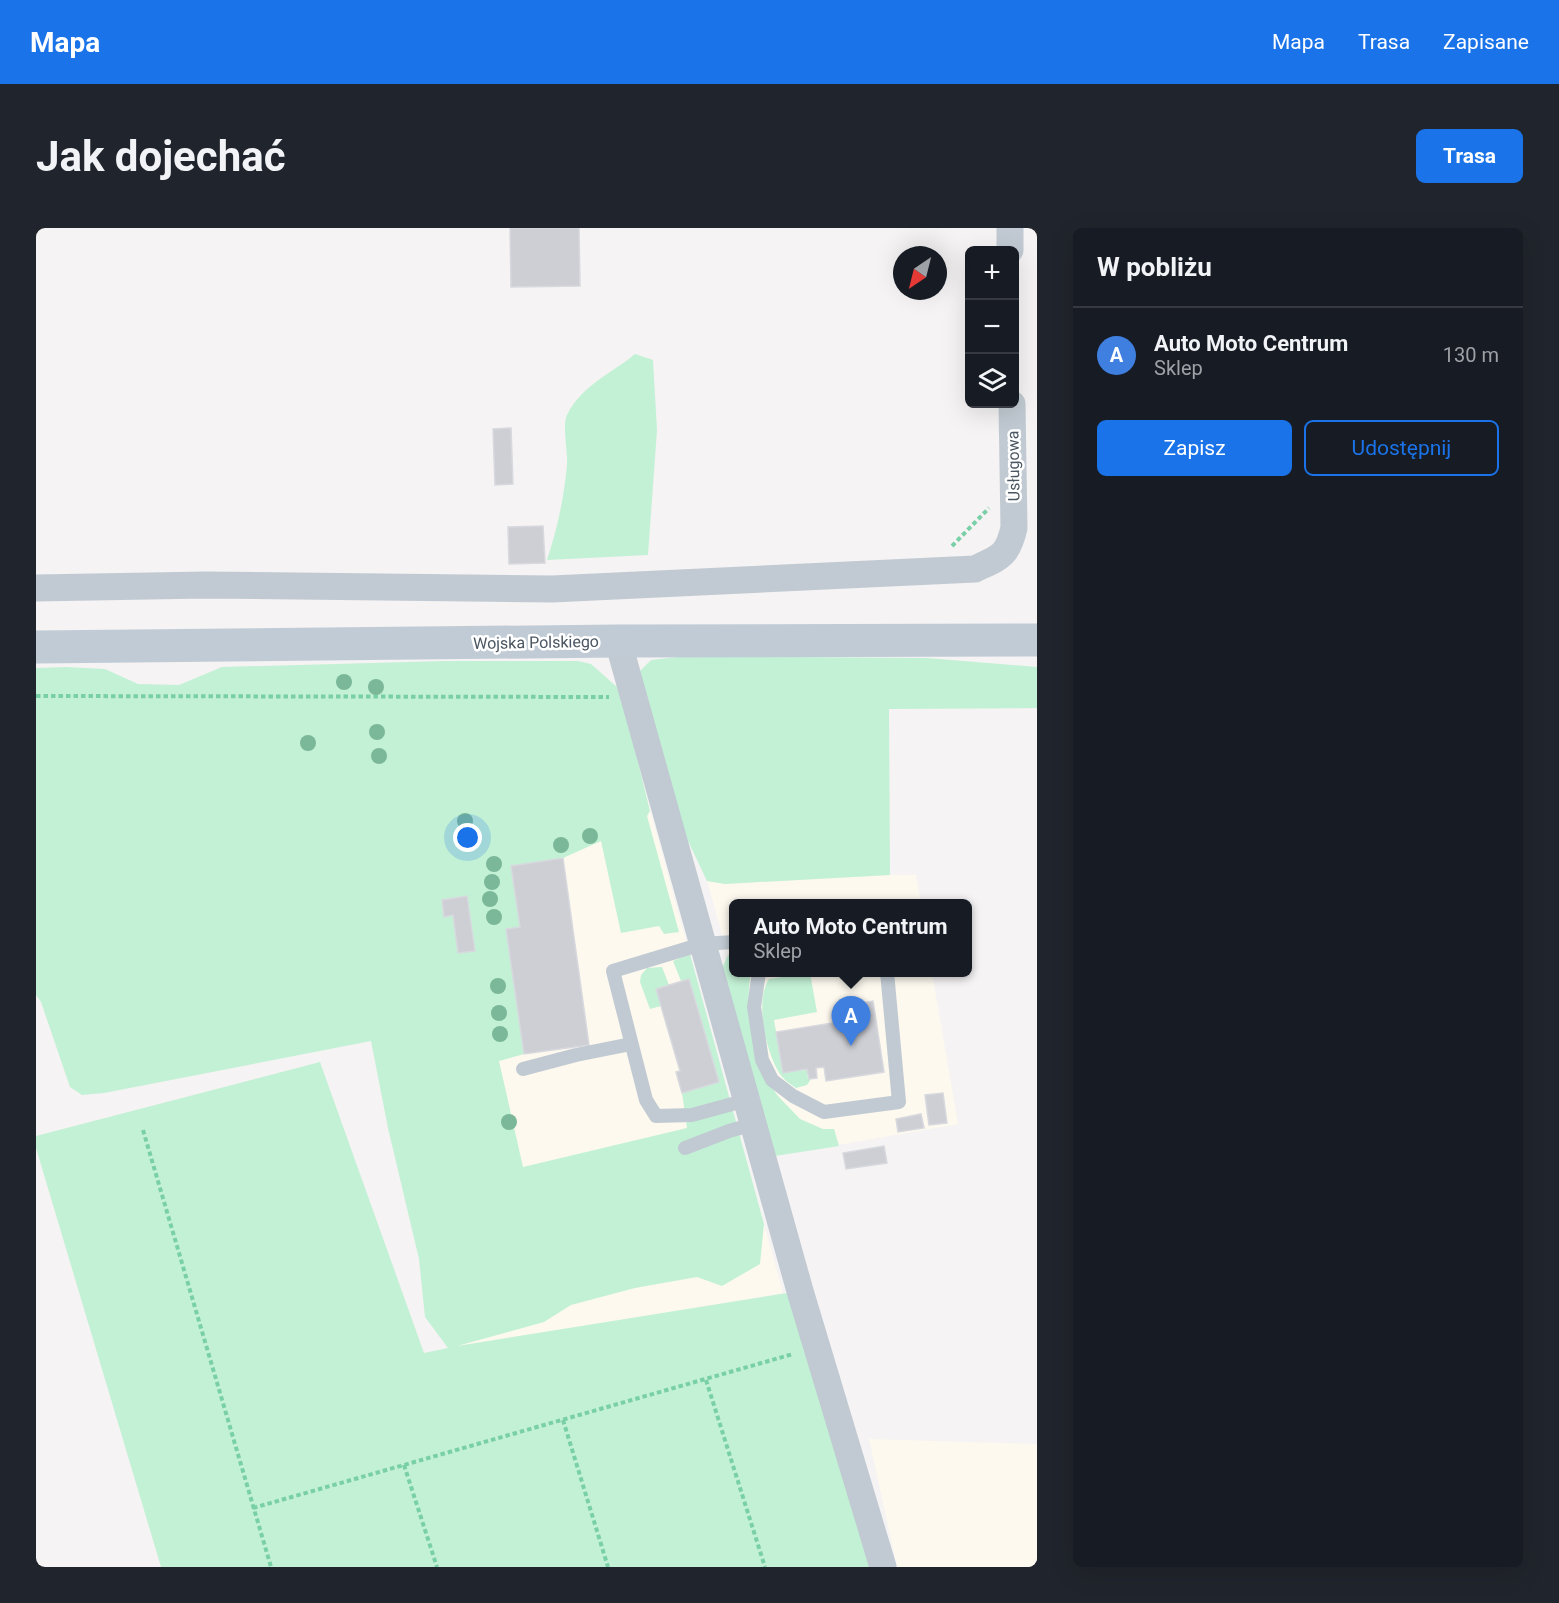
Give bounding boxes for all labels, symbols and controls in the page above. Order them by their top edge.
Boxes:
text: Mapa [30,26,100,59]
text: Mapa [1272,30,1325,54]
text: Trasa [1358,30,1410,54]
text: Zapisane [1443,30,1529,54]
button: Trasa [1416,129,1523,183]
text: Jak dojechać [36,132,286,181]
north arrow [893,246,947,300]
map controls [965,246,1019,408]
button: + [965,246,1019,300]
text: W pobliżu [1097,252,1212,282]
button: − [965,300,1019,354]
text: Auto Moto Centrum [1154,331,1348,356]
text: A [1110,343,1123,367]
text: 130 m [1443,343,1499,367]
button: layers [965,354,1019,408]
text: Sklep [1154,356,1203,380]
button: Zapisz [1097,420,1292,476]
button: Udostępnij [1304,420,1499,476]
street label: Usługowa [1003,431,1024,501]
street label: Wojska Polskiego [473,632,599,653]
your location [453,823,482,852]
popup [729,899,972,977]
text: Auto Moto Centrum [753,914,948,939]
text: Sklep [753,939,802,963]
pin: A [832,996,870,1046]

